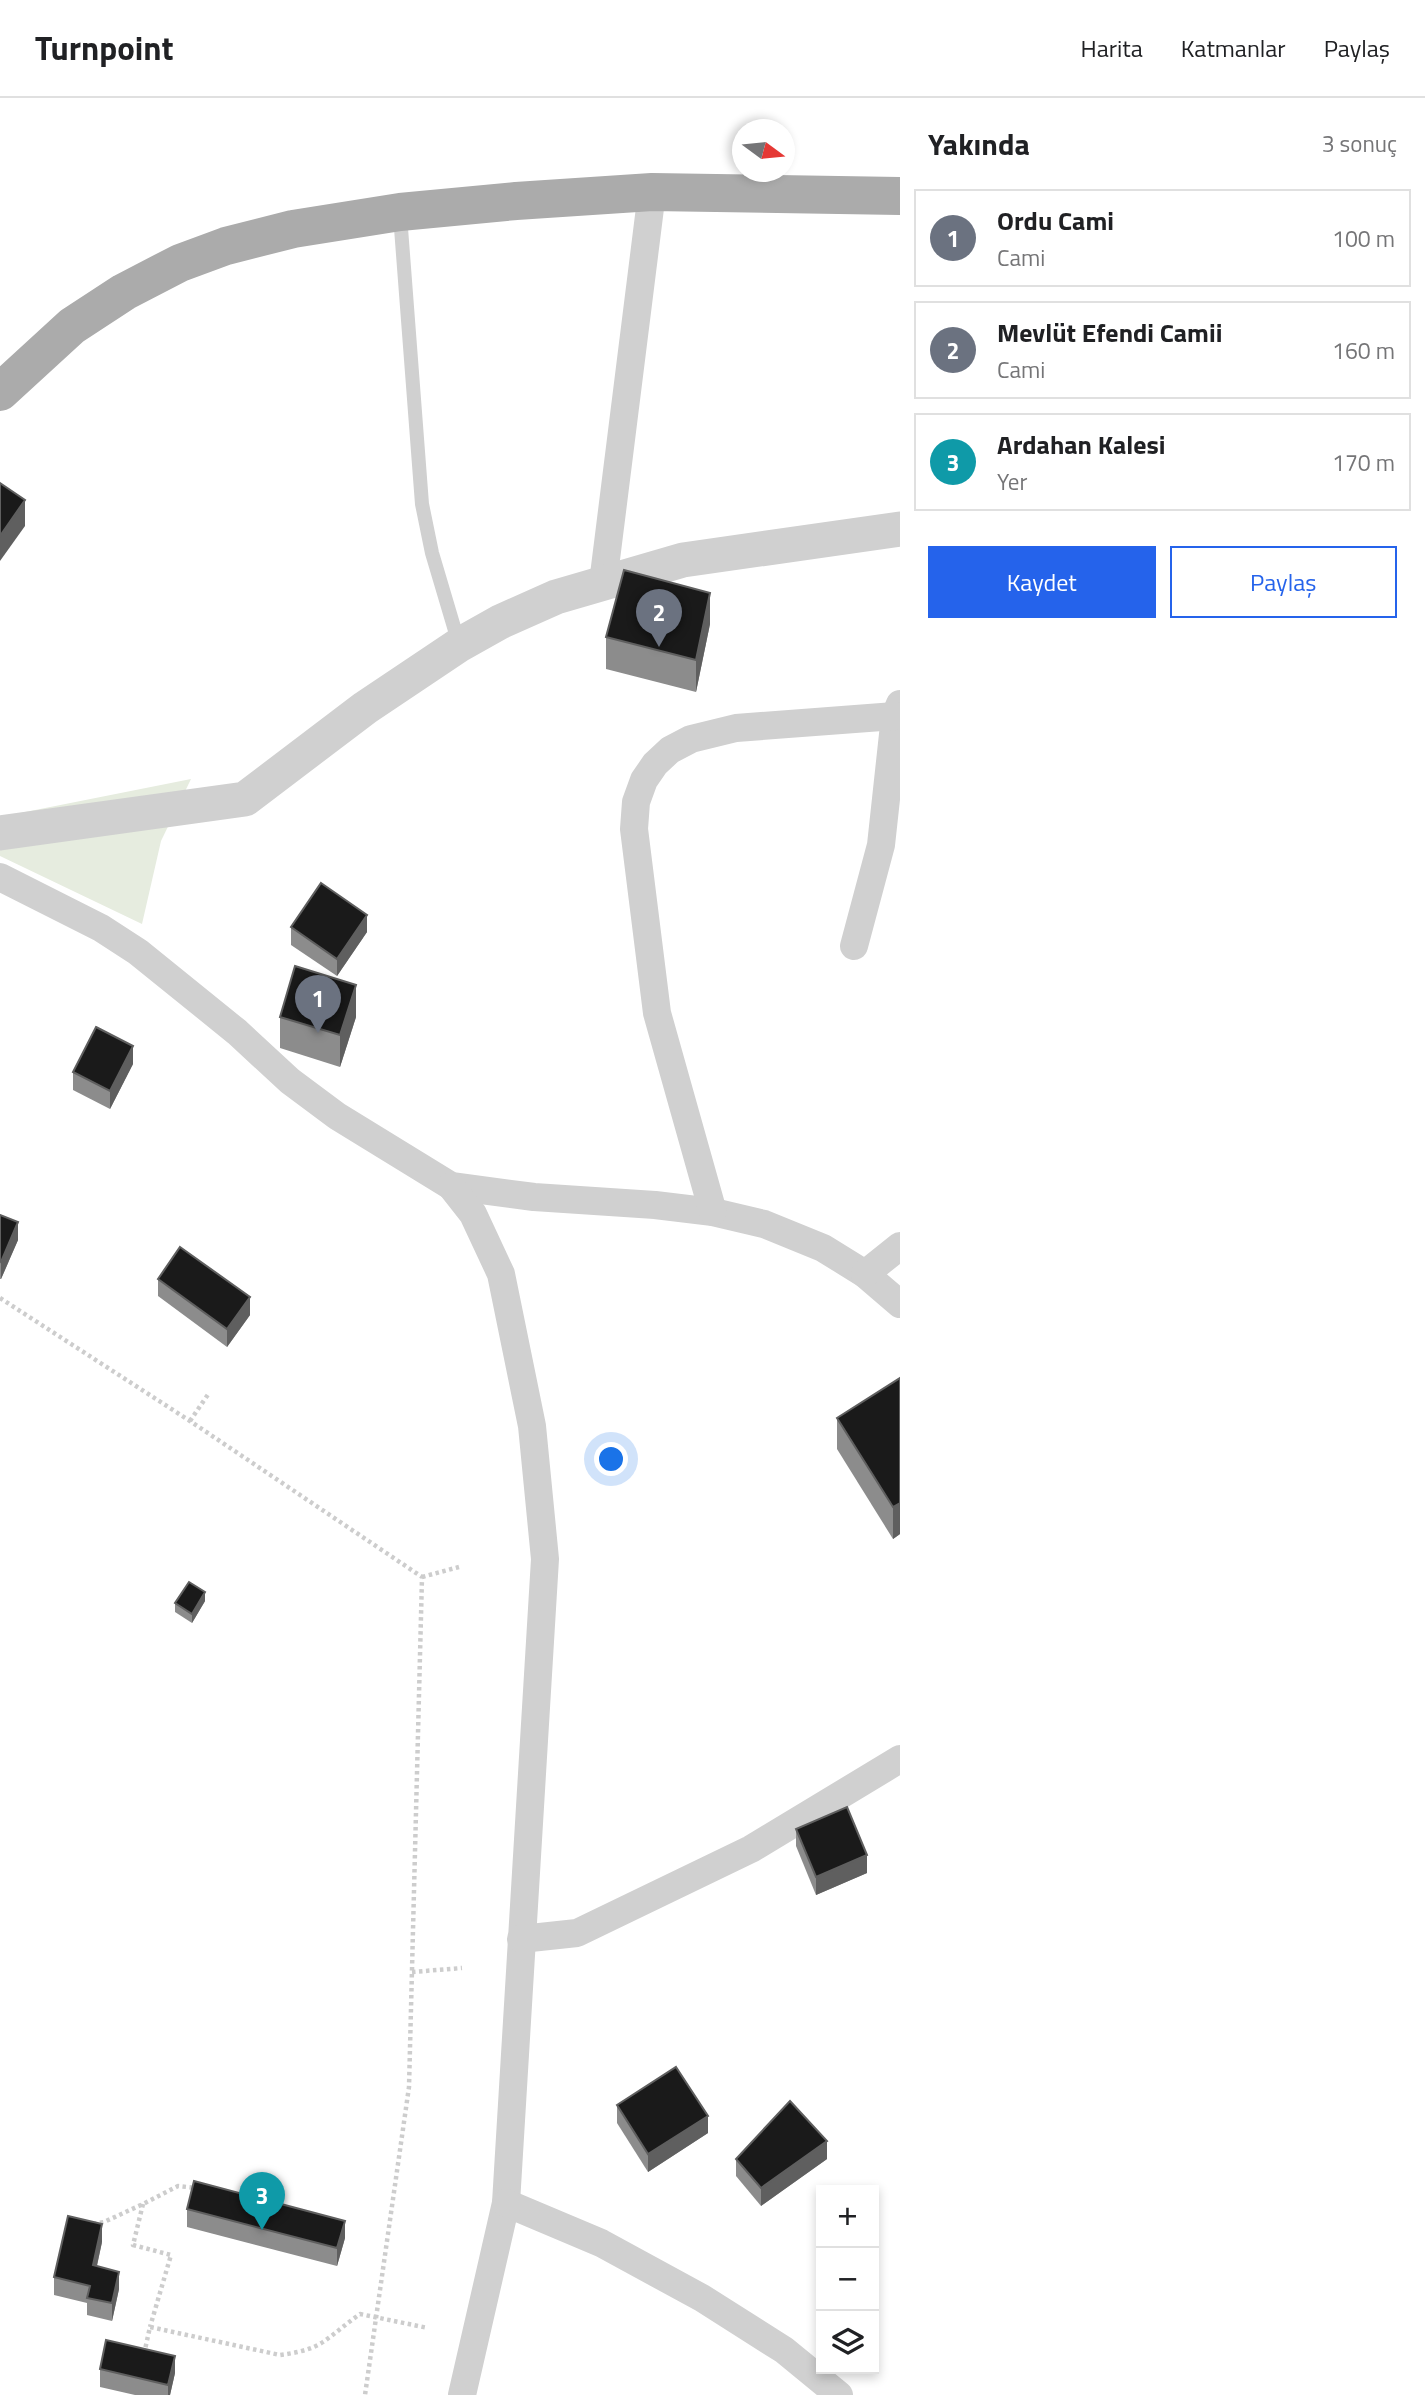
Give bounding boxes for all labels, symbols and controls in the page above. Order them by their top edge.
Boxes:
text: Turnpoint [35,23,174,73]
text: Harita [1080,30,1143,66]
text: Katmanlar [1181,30,1286,66]
text: Paylaş [1324,30,1390,66]
north arrow [732,119,795,182]
text: Yakında [928,121,1030,167]
text: 3 sonuç [1322,126,1397,161]
text: Ordu Cami [997,201,1114,240]
text: 1 [947,221,959,256]
text: 100 m [1332,221,1395,256]
text: Cami [997,240,1045,275]
text: Mevlüt Efendi Camii [997,313,1222,352]
text: 2 [947,333,959,368]
text: 160 m [1332,333,1395,368]
text: Cami [997,352,1045,387]
text: Ardahan Kalesi [997,425,1165,464]
text: 3 [947,445,959,480]
text: 170 m [1332,445,1395,480]
text: Yer [997,464,1027,499]
button: Kaydet [928,546,1156,618]
button: Paylaş [1170,546,1397,618]
pin: 2 [636,589,682,647]
pin: 1 [295,975,341,1033]
your location [594,1442,628,1476]
pin: 3 [239,2172,285,2230]
map controls [816,2185,879,2374]
button: + [816,2185,879,2248]
button: − [816,2248,879,2311]
button: layers [816,2311,879,2374]

